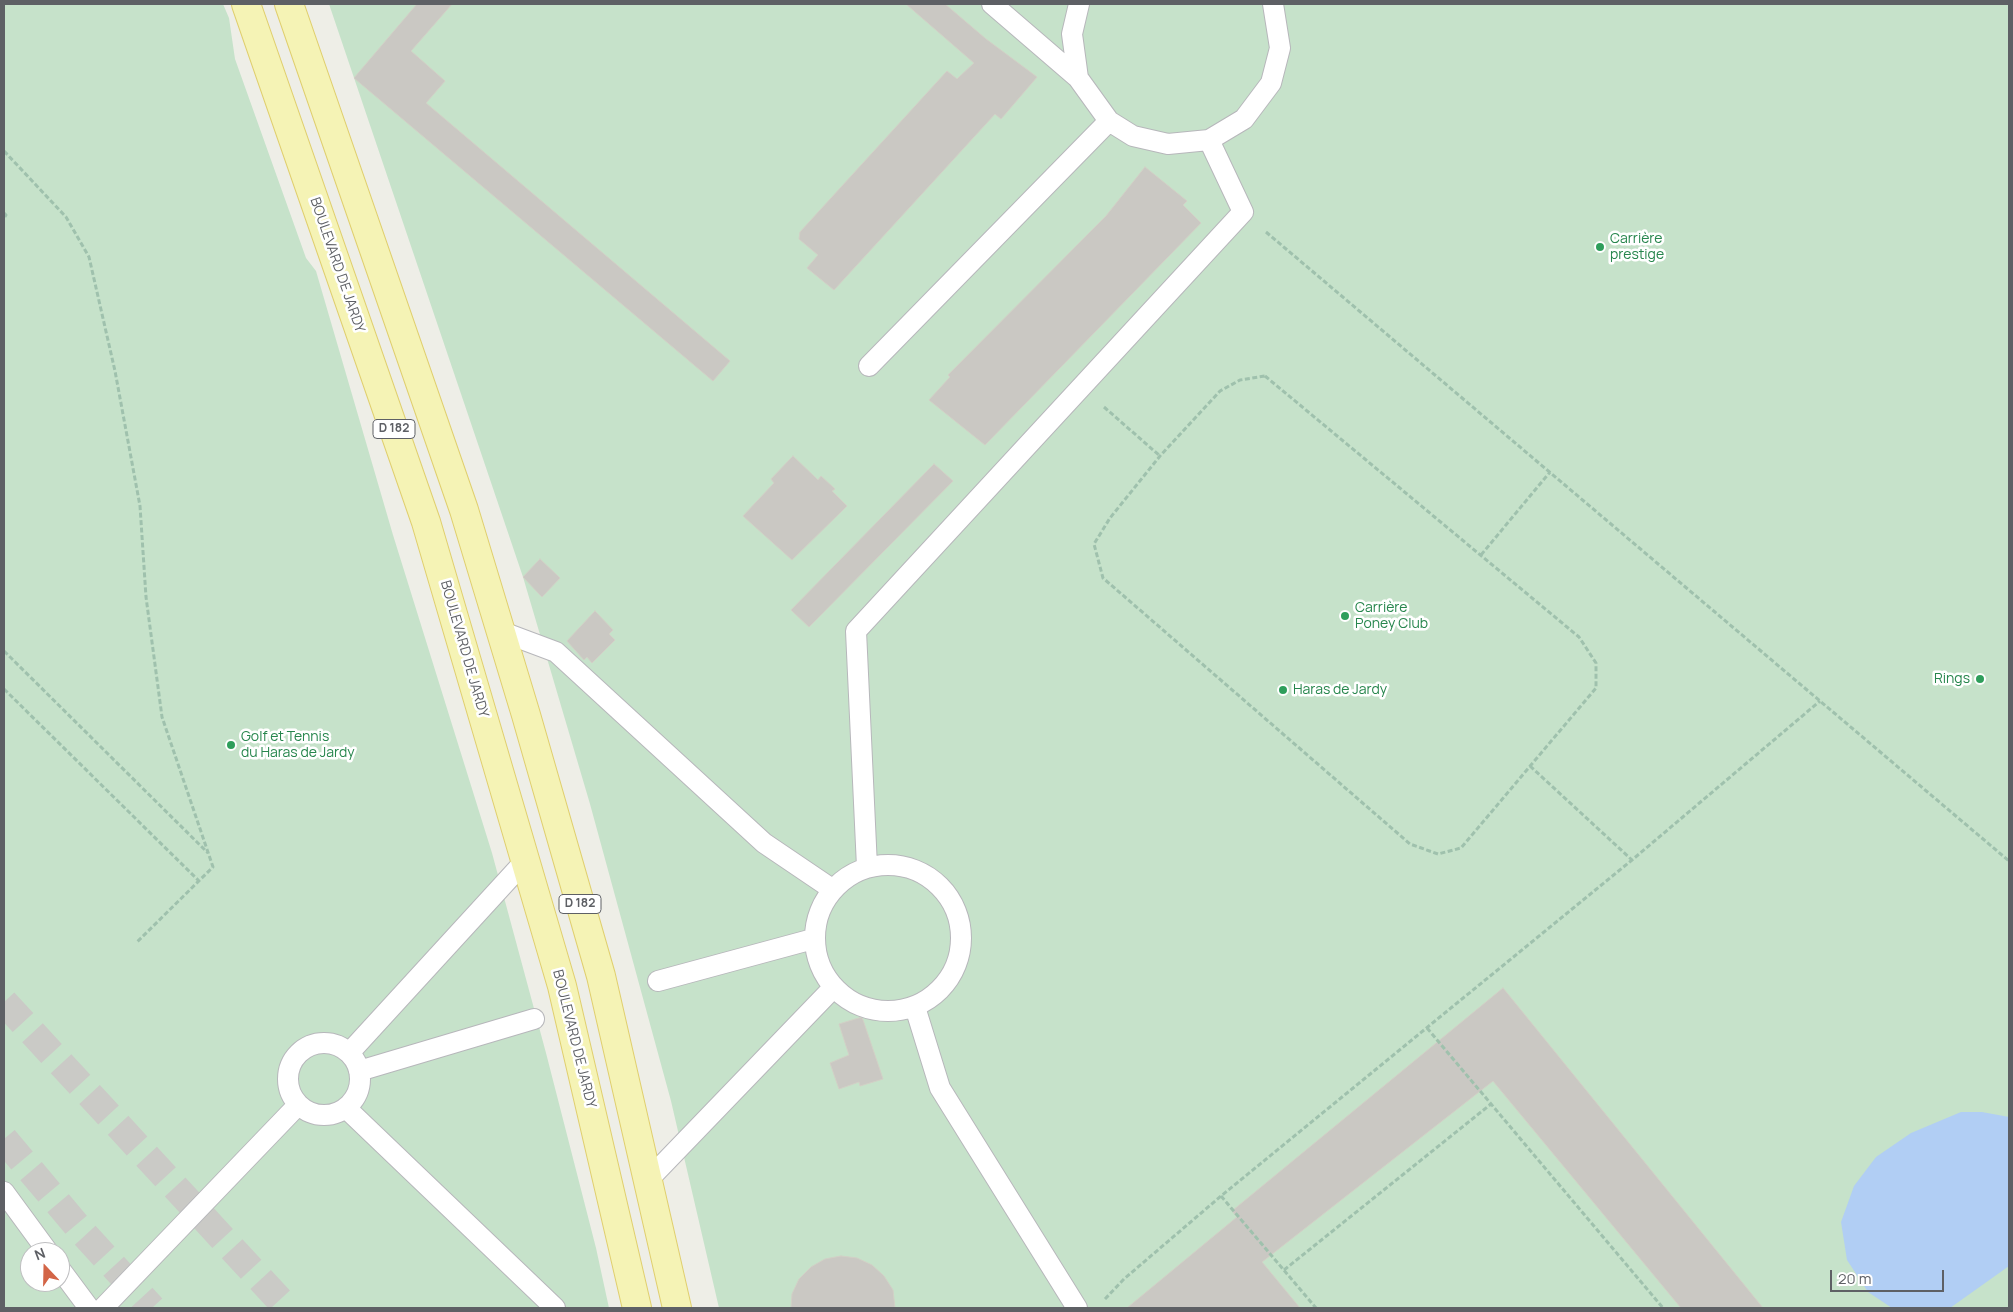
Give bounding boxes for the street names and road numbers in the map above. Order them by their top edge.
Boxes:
street label: BOULEVARD DE JARDY [306,195,368,335]
road number: D 182 [373,419,415,438]
street label: BOULEVARD DE JARDY [436,578,492,720]
road number: D 182 [559,894,601,914]
street label: BOULEVARD DE JARDY [549,968,599,1110]

